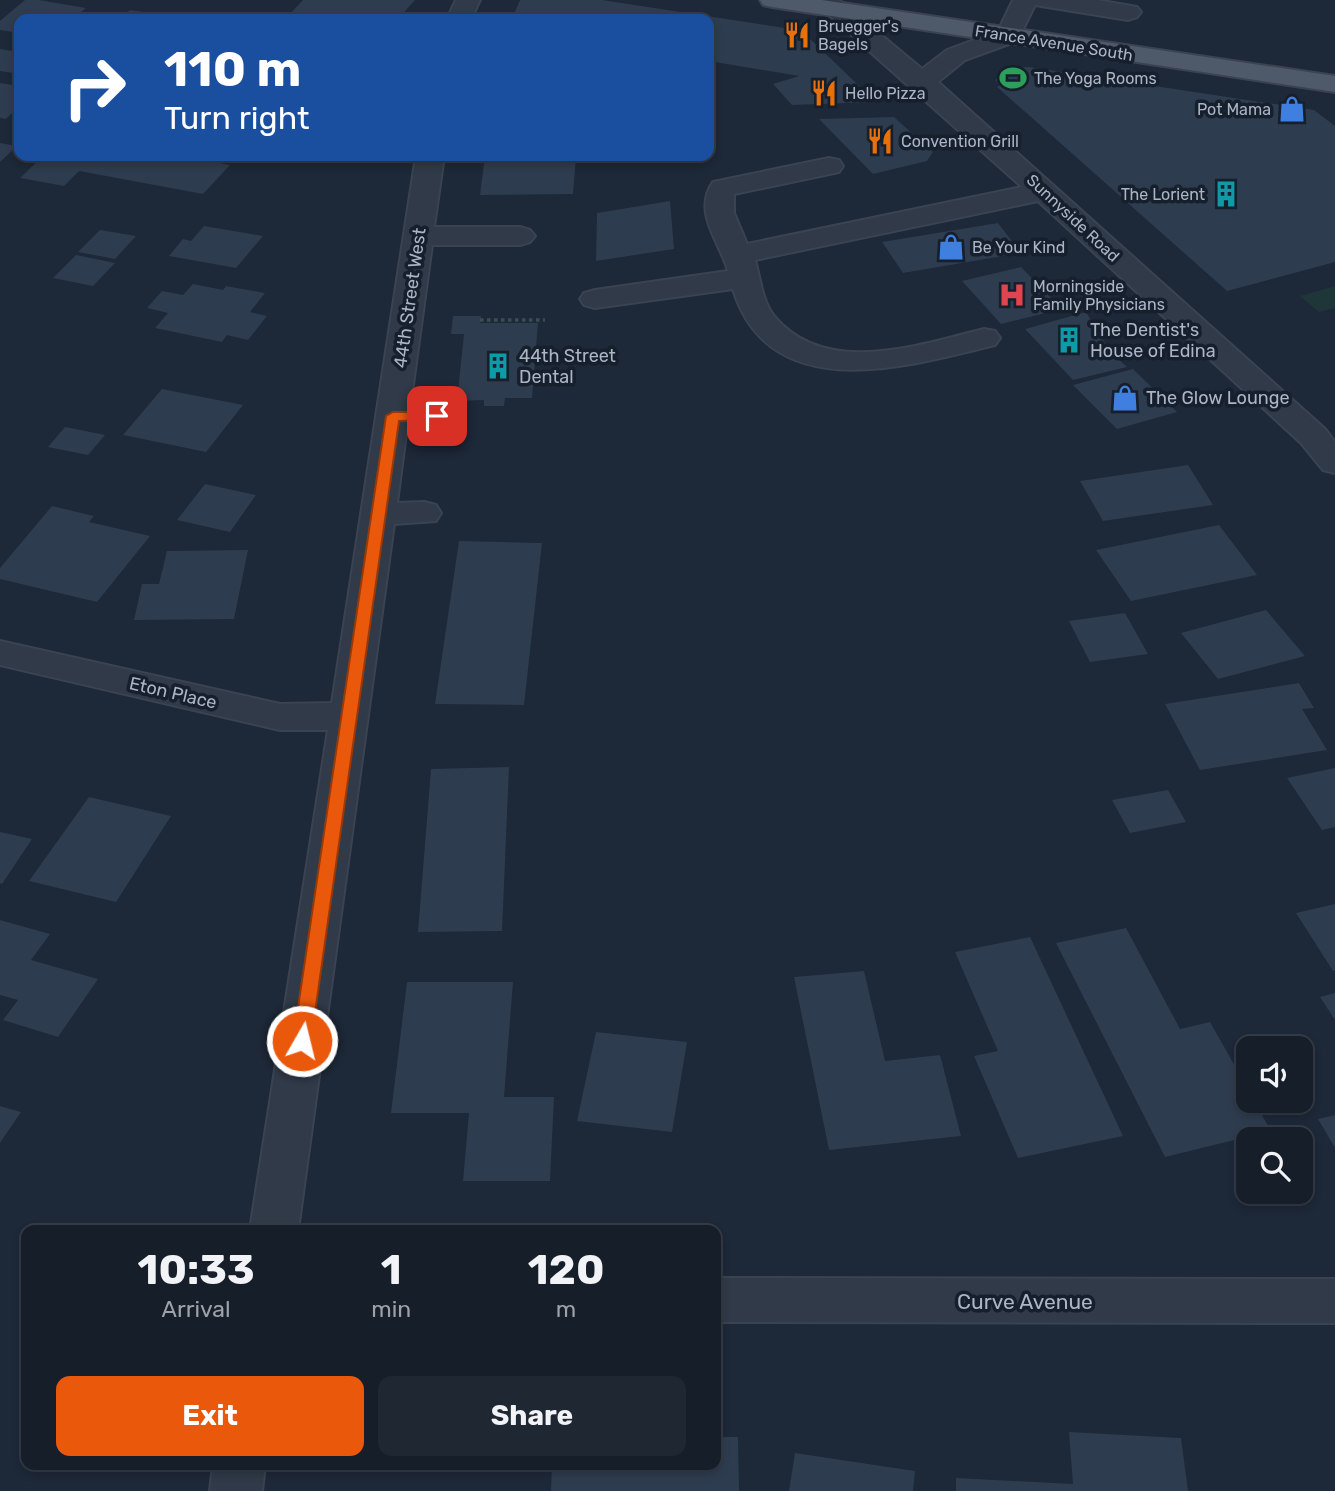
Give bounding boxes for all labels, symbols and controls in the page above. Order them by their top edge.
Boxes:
place label: Bruegger's Bagels [818,17,899,54]
restaurant icon: Bruegger's Bagels [782,20,812,50]
street label: France Avenue South [974,21,1134,65]
text: 110 m [164,40,301,98]
icon: right [49,42,140,133]
sports icon: The Yoga Rooms [998,63,1028,93]
place label: The Yoga Rooms [1034,69,1157,88]
restaurant icon: Hello Pizza [809,78,839,108]
place label: Hello Pizza [845,84,926,103]
shop icon: Pot Mama [1277,94,1307,124]
text: Turn right [164,99,309,137]
place label: Pot Mama [1197,100,1271,119]
restaurant icon: Convention Grill [865,126,895,156]
place label: Convention Grill [901,132,1019,151]
street label: Sunnyside Road [1023,170,1123,266]
building icon: The Lorient [1211,179,1241,209]
place label: The Lorient [1121,185,1205,204]
street label: 44th Street West [389,227,431,369]
shop icon: Be Your Kind [936,232,966,262]
place label: Be Your Kind [972,238,1065,257]
place label: Morningside Family Physicians [1033,277,1165,314]
hospital icon: Morningside Family Physicians [997,280,1027,310]
place label: The Dentist's House of Edina [1090,319,1216,362]
building icon: The Dentist's House of Edina [1054,325,1084,355]
place label: 44th Street Dental [519,345,616,388]
building icon: 44th Street Dental [483,351,513,381]
shop icon: The Glow Lounge [1110,383,1140,413]
pin [407,386,467,446]
place label: The Glow Lounge [1146,387,1290,409]
icon: arrive [418,397,456,435]
street label: Eton Place [127,672,219,714]
position arrow [265,1004,339,1078]
map controls [1236,1036,1313,1204]
button: sound [1236,1036,1313,1113]
button: search [1236,1127,1313,1204]
text: 10:33 [138,1245,255,1295]
text: 1 [381,1245,402,1295]
text: 120 [528,1245,604,1295]
street label: Curve Avenue [957,1289,1093,1314]
text: Arrival [162,1295,231,1323]
text: min [371,1295,411,1323]
text: m [556,1295,576,1323]
button: Exit [56,1376,364,1456]
button: Share [378,1376,686,1456]

